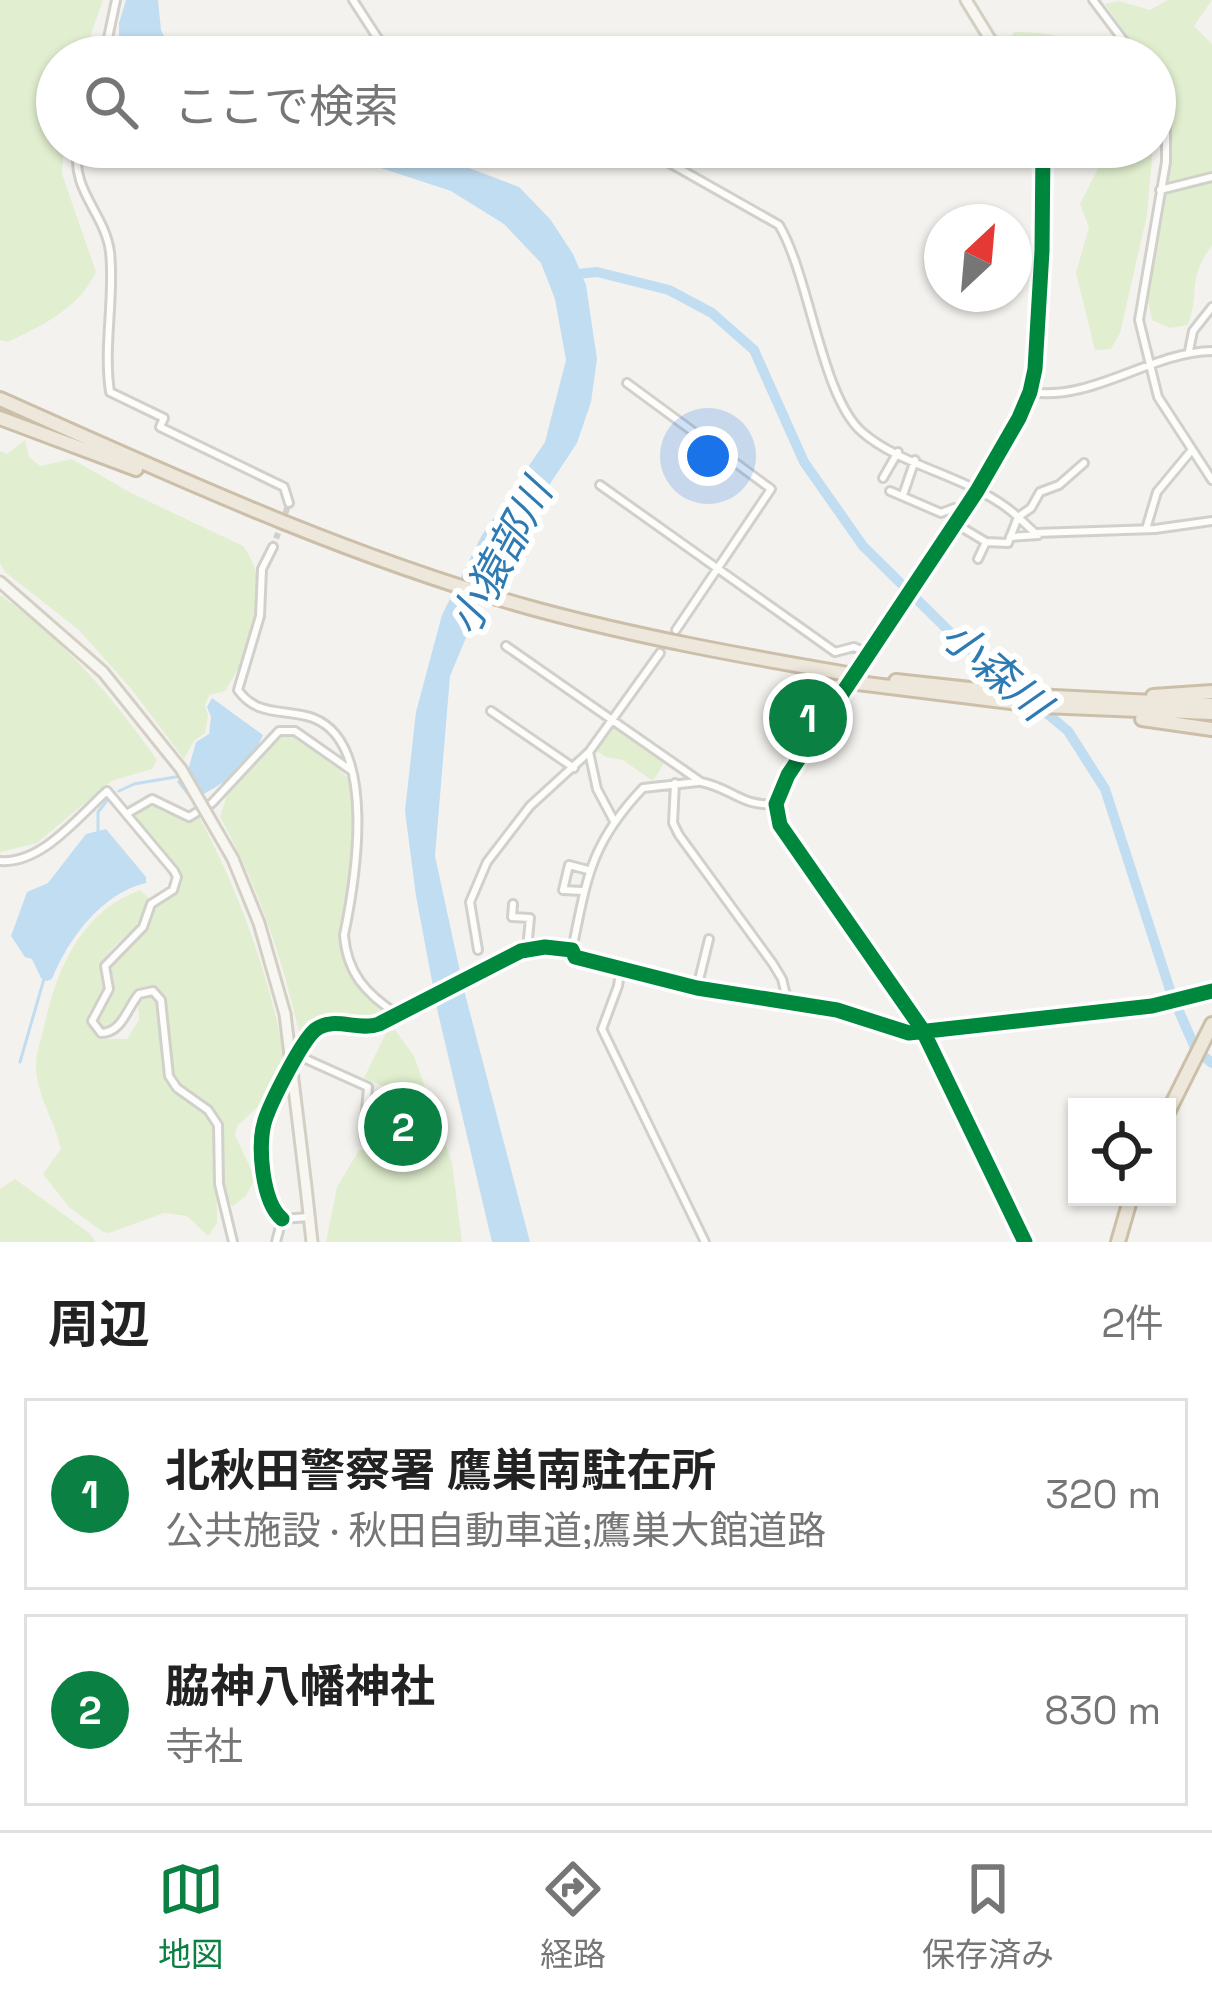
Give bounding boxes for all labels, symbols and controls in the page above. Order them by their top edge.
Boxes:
search box [36,36,1176,168]
icon: search [78,69,144,135]
text: ここで検索 [174,78,399,135]
north arrow [924,204,1032,312]
your location [678,426,738,486]
water label: 小猿部川 [438,467,565,644]
water label: 小森川 [931,609,1064,734]
pin: 1 [769,673,847,763]
pin: 2 [364,1082,442,1172]
map controls [1068,1098,1176,1206]
button: locate [1068,1098,1176,1206]
text: 周辺 [48,1292,150,1357]
text: 2件 [1101,1299,1164,1348]
text: 北秋田警察署 鷹巣南駐在所 [165,1442,716,1499]
text: 1 [81,1470,99,1519]
text: 320 m [1045,1470,1161,1519]
text: 公共施設 · 秋田自動車道;鷹巣大館道路 [165,1506,826,1555]
text: 脇神八幡神社 [165,1658,435,1715]
text: 2 [78,1686,102,1735]
text: 830 m [1045,1686,1161,1735]
text: 寺社 [165,1722,243,1771]
tab: 地図 [158,1856,224,1976]
tab: 経路 [540,1856,606,1976]
tab: 保存済み [922,1856,1054,1976]

